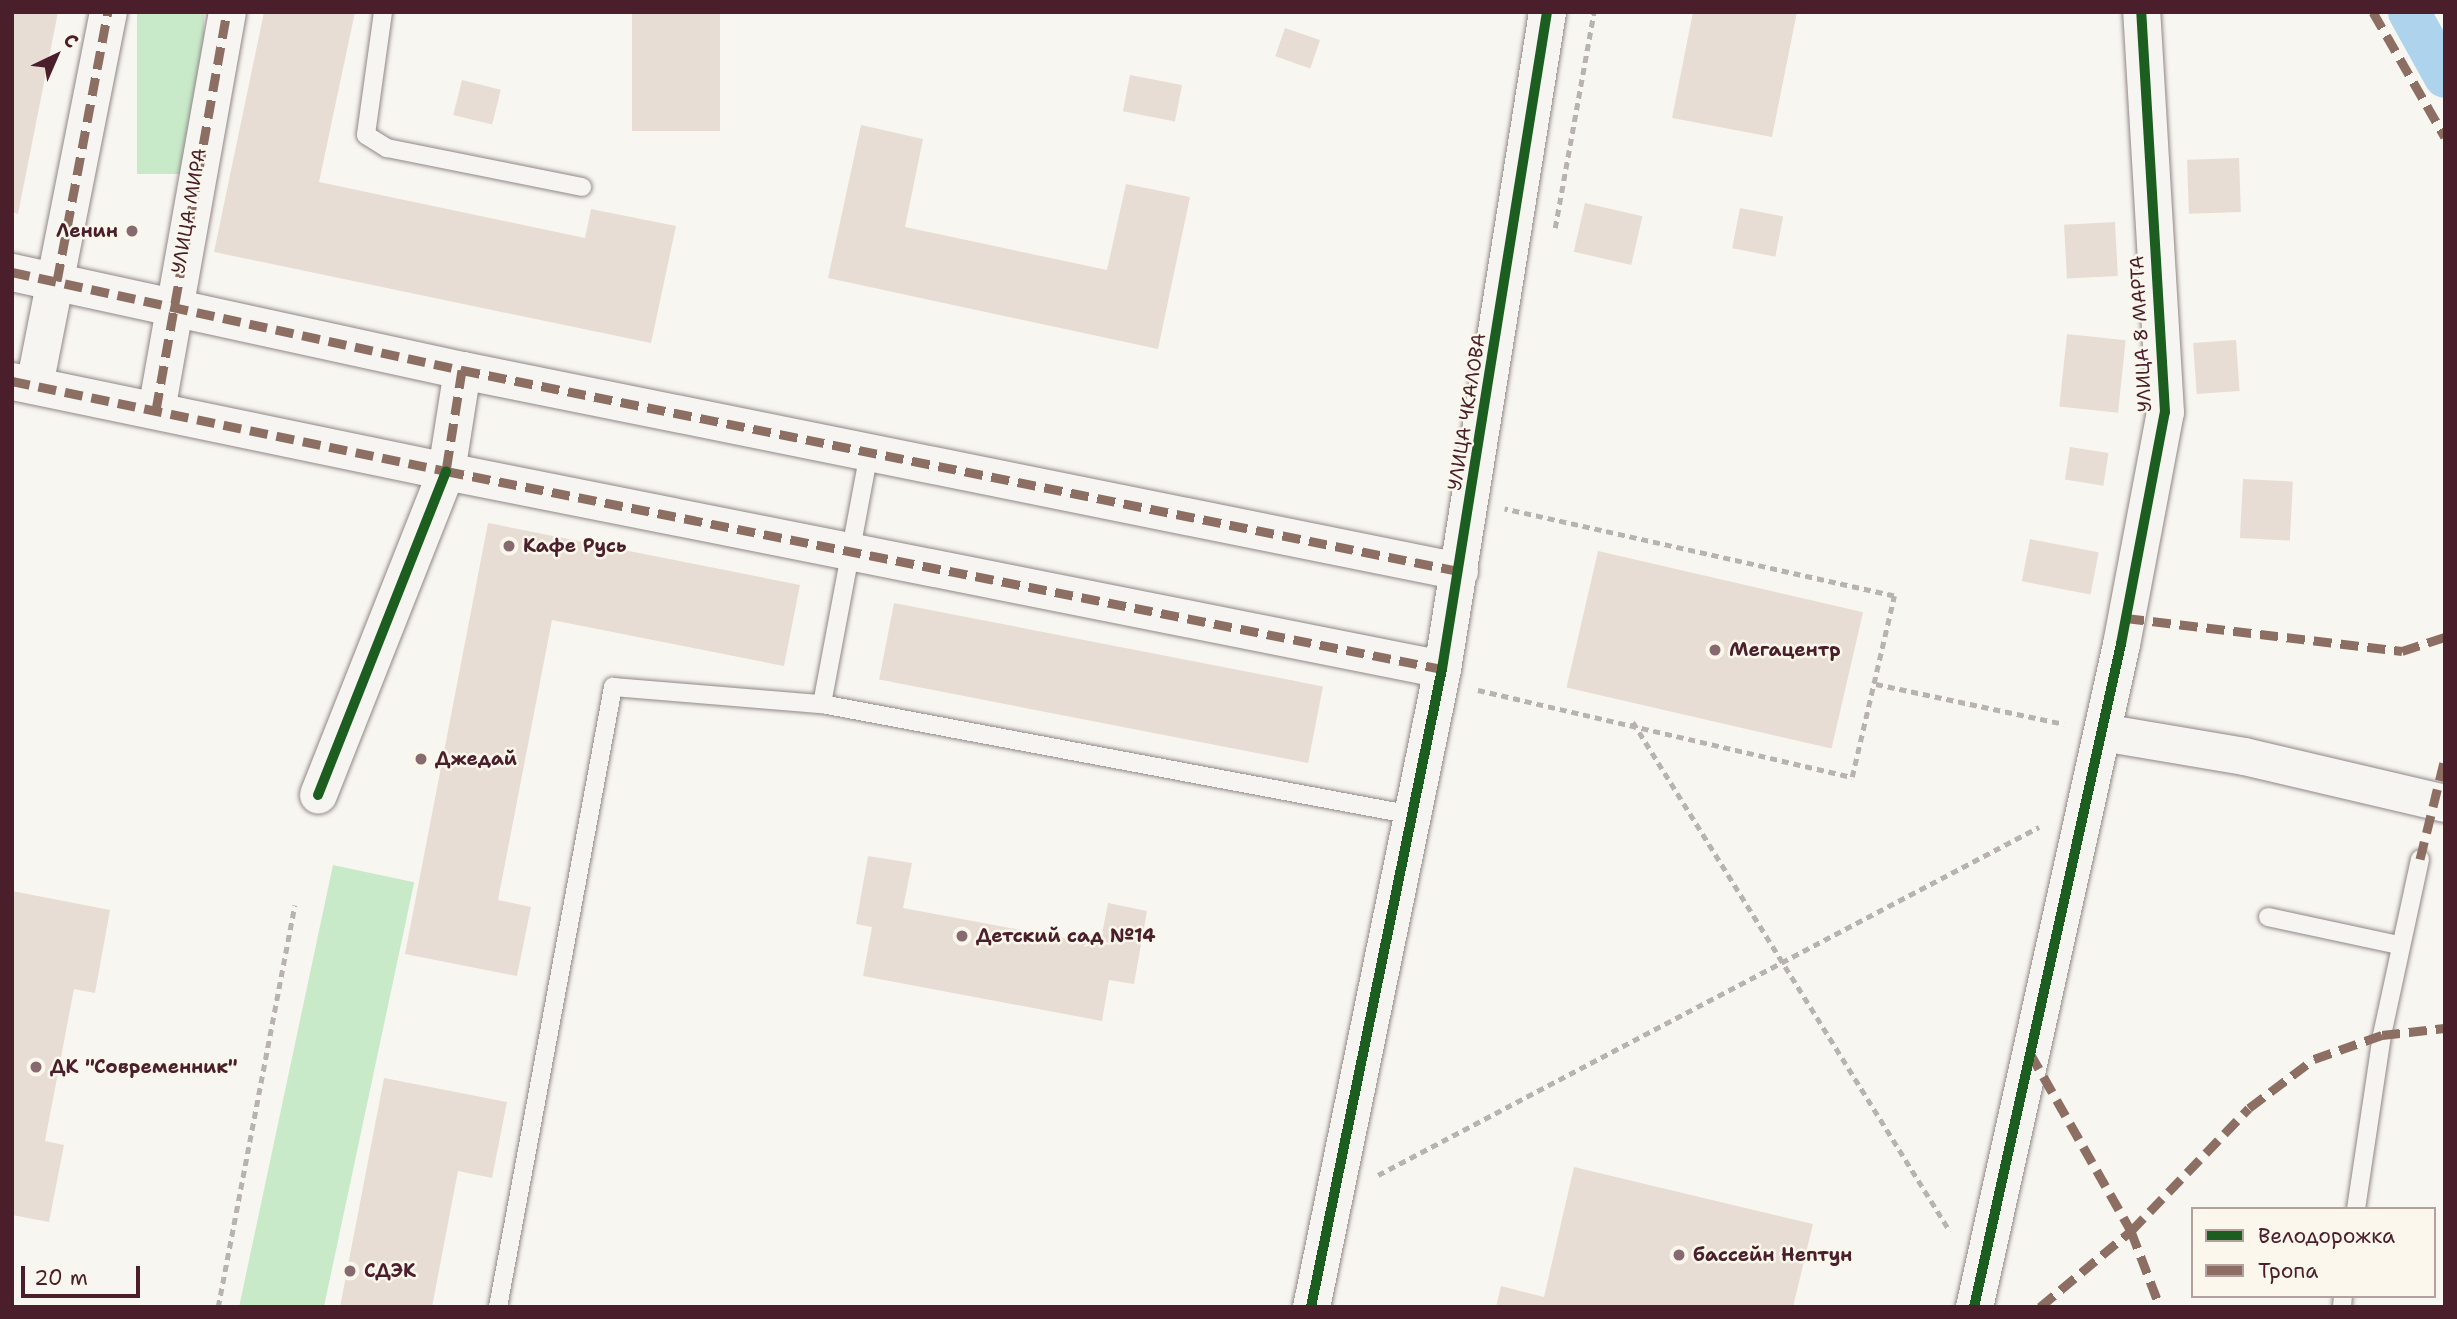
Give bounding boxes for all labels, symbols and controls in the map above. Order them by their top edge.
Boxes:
north arrow [21,21,91,91]
text: С [58,27,84,54]
street label: УЛИЦА МИРА [167,146,211,276]
place label: Ленин [56,220,118,242]
marker: Ленин [124,223,140,239]
street label: УЛИЦА 8 МАРТА [2126,255,2156,413]
street label: УЛИЦА ЧКАЛОВА [1443,332,1491,492]
place label: Кафе Русь [523,535,626,557]
marker: Кафе Русь [501,538,517,554]
place label: Мегацентр [1729,639,1841,661]
marker: Мегацентр [1707,642,1723,658]
place label: Джедай [435,748,517,770]
marker: Джедай [413,751,429,767]
place label: Детский сад №14 [976,925,1156,947]
marker: Детский сад №14 [954,928,970,944]
place label: ДК "Современник" [50,1056,238,1078]
marker: ДК "Современник" [28,1059,44,1075]
legend [2191,1207,2436,1298]
text: Велодорожка [2258,1222,2395,1250]
place label: бассейн Нептун [1693,1244,1852,1266]
marker: бассейн Нептун [1671,1247,1687,1263]
scale bar [24,1252,144,1296]
text: Тропа [2258,1257,2318,1285]
place label: СДЭК [364,1260,416,1282]
marker: СДЭК [342,1263,358,1279]
text: 20 m [34,1264,88,1292]

